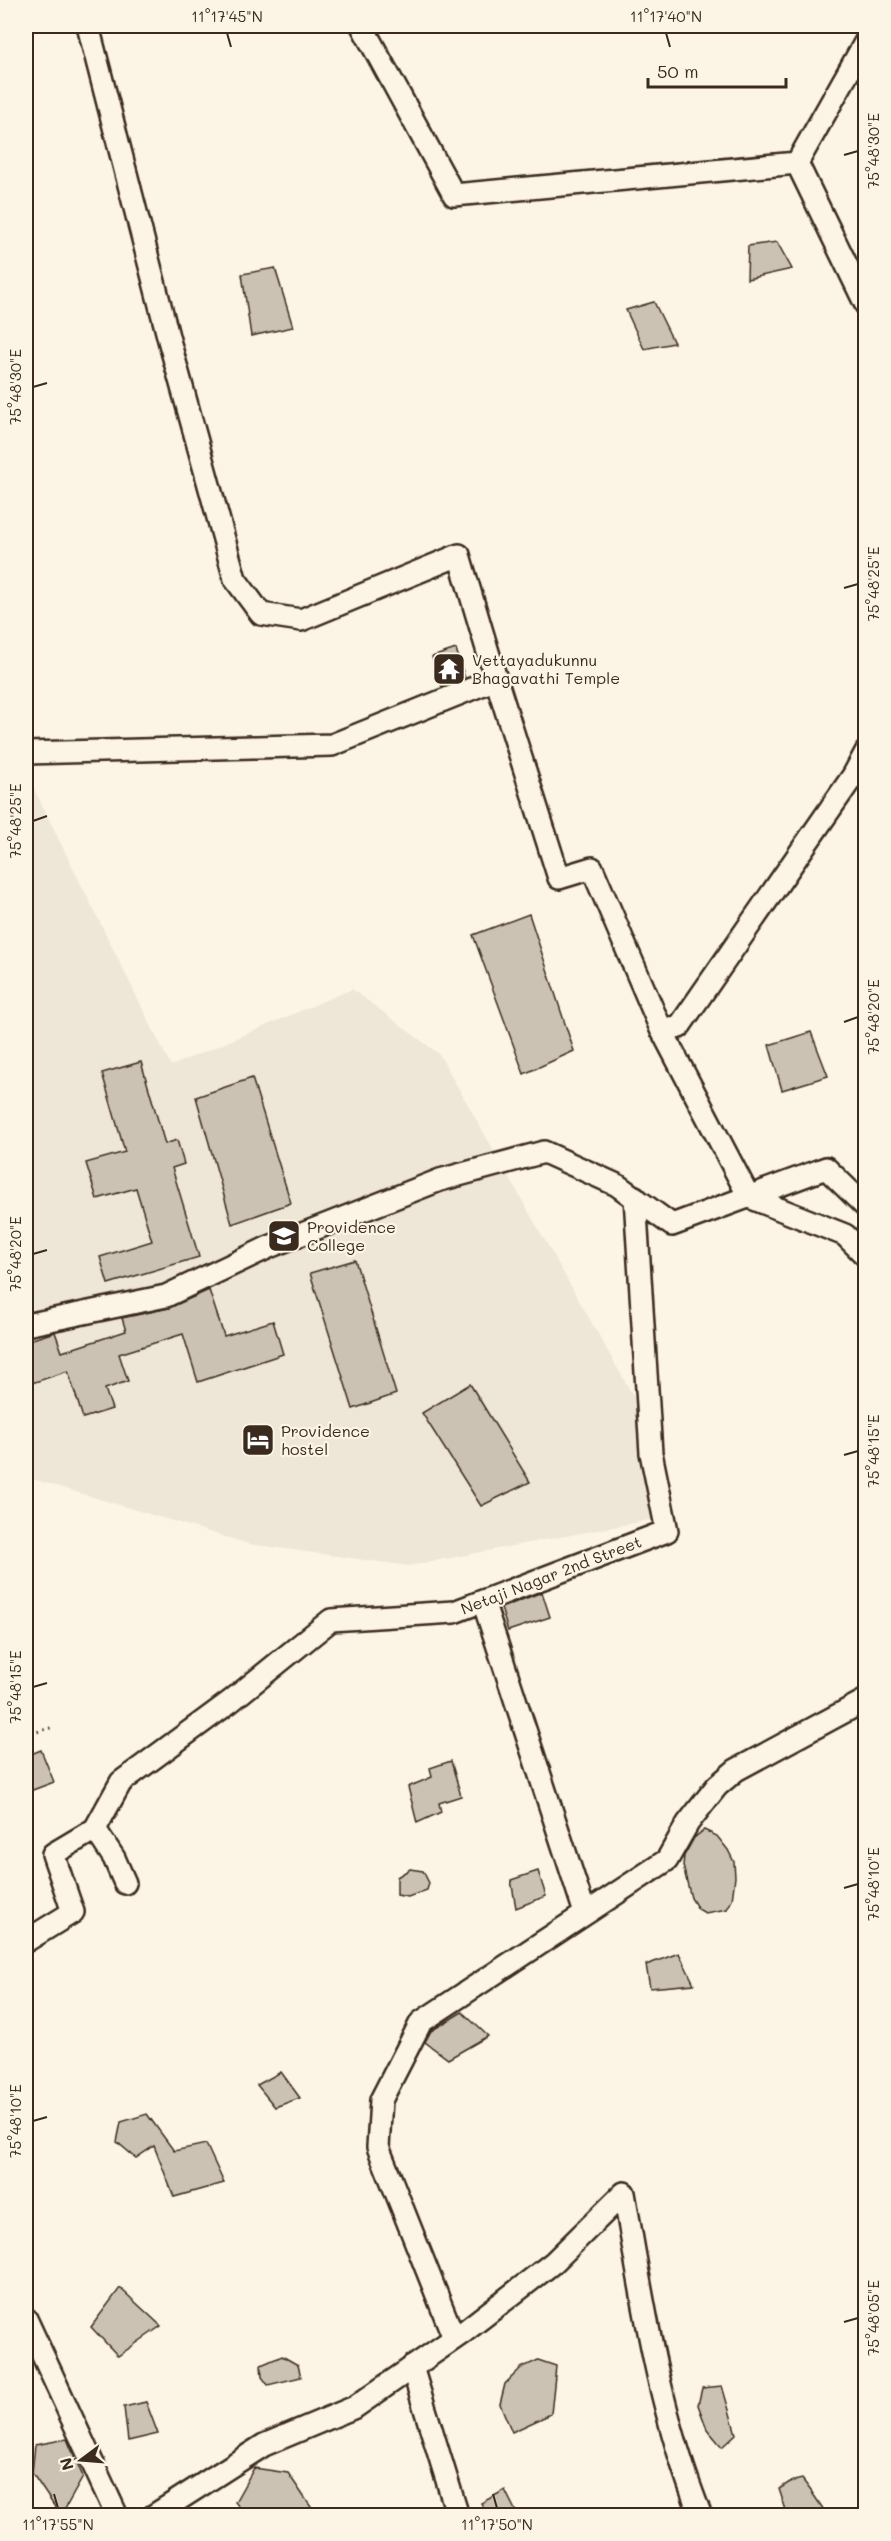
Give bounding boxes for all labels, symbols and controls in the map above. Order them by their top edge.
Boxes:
text: 11°17'45"N [191,6,263,26]
text: 11°17'40"N [630,6,702,26]
scale bar [648,51,786,89]
text: 50 m [657,59,699,83]
text: 75°48'30"E [863,113,883,189]
text: 75°48'30"E [5,349,25,425]
text: 75°48'25"E [863,546,883,622]
place label: Vettayadukunnu Bhagavathi Temple [472,649,620,688]
temple icon: Vettayadukunnu Bhagavathi Temple [431,651,467,687]
text: 75°48'25"E [5,783,25,859]
text: 75°48'20"E [863,979,883,1055]
text: 75°48'20"E [5,1216,25,1292]
place label: Providence College [307,1216,396,1255]
school or university icon: Providence College [266,1218,302,1254]
text: 75°48'15"E [863,1414,883,1488]
place label: Providence hostel [281,1420,370,1459]
hotel icon: Providence hostel [240,1422,276,1458]
street label: Netaji Nagar 2nd Street [457,1530,644,1619]
text: 75°48'15"E [5,1650,25,1724]
text: 75°48'10"E [863,1847,883,1921]
text: 75°48'10"E [5,2084,25,2158]
text: 75°48'05"E [863,2280,883,2356]
north arrow [51,2430,111,2490]
text: N [54,2456,78,2473]
text: 11°17'55"N [22,2514,94,2534]
text: 11°17'50"N [461,2514,533,2534]

